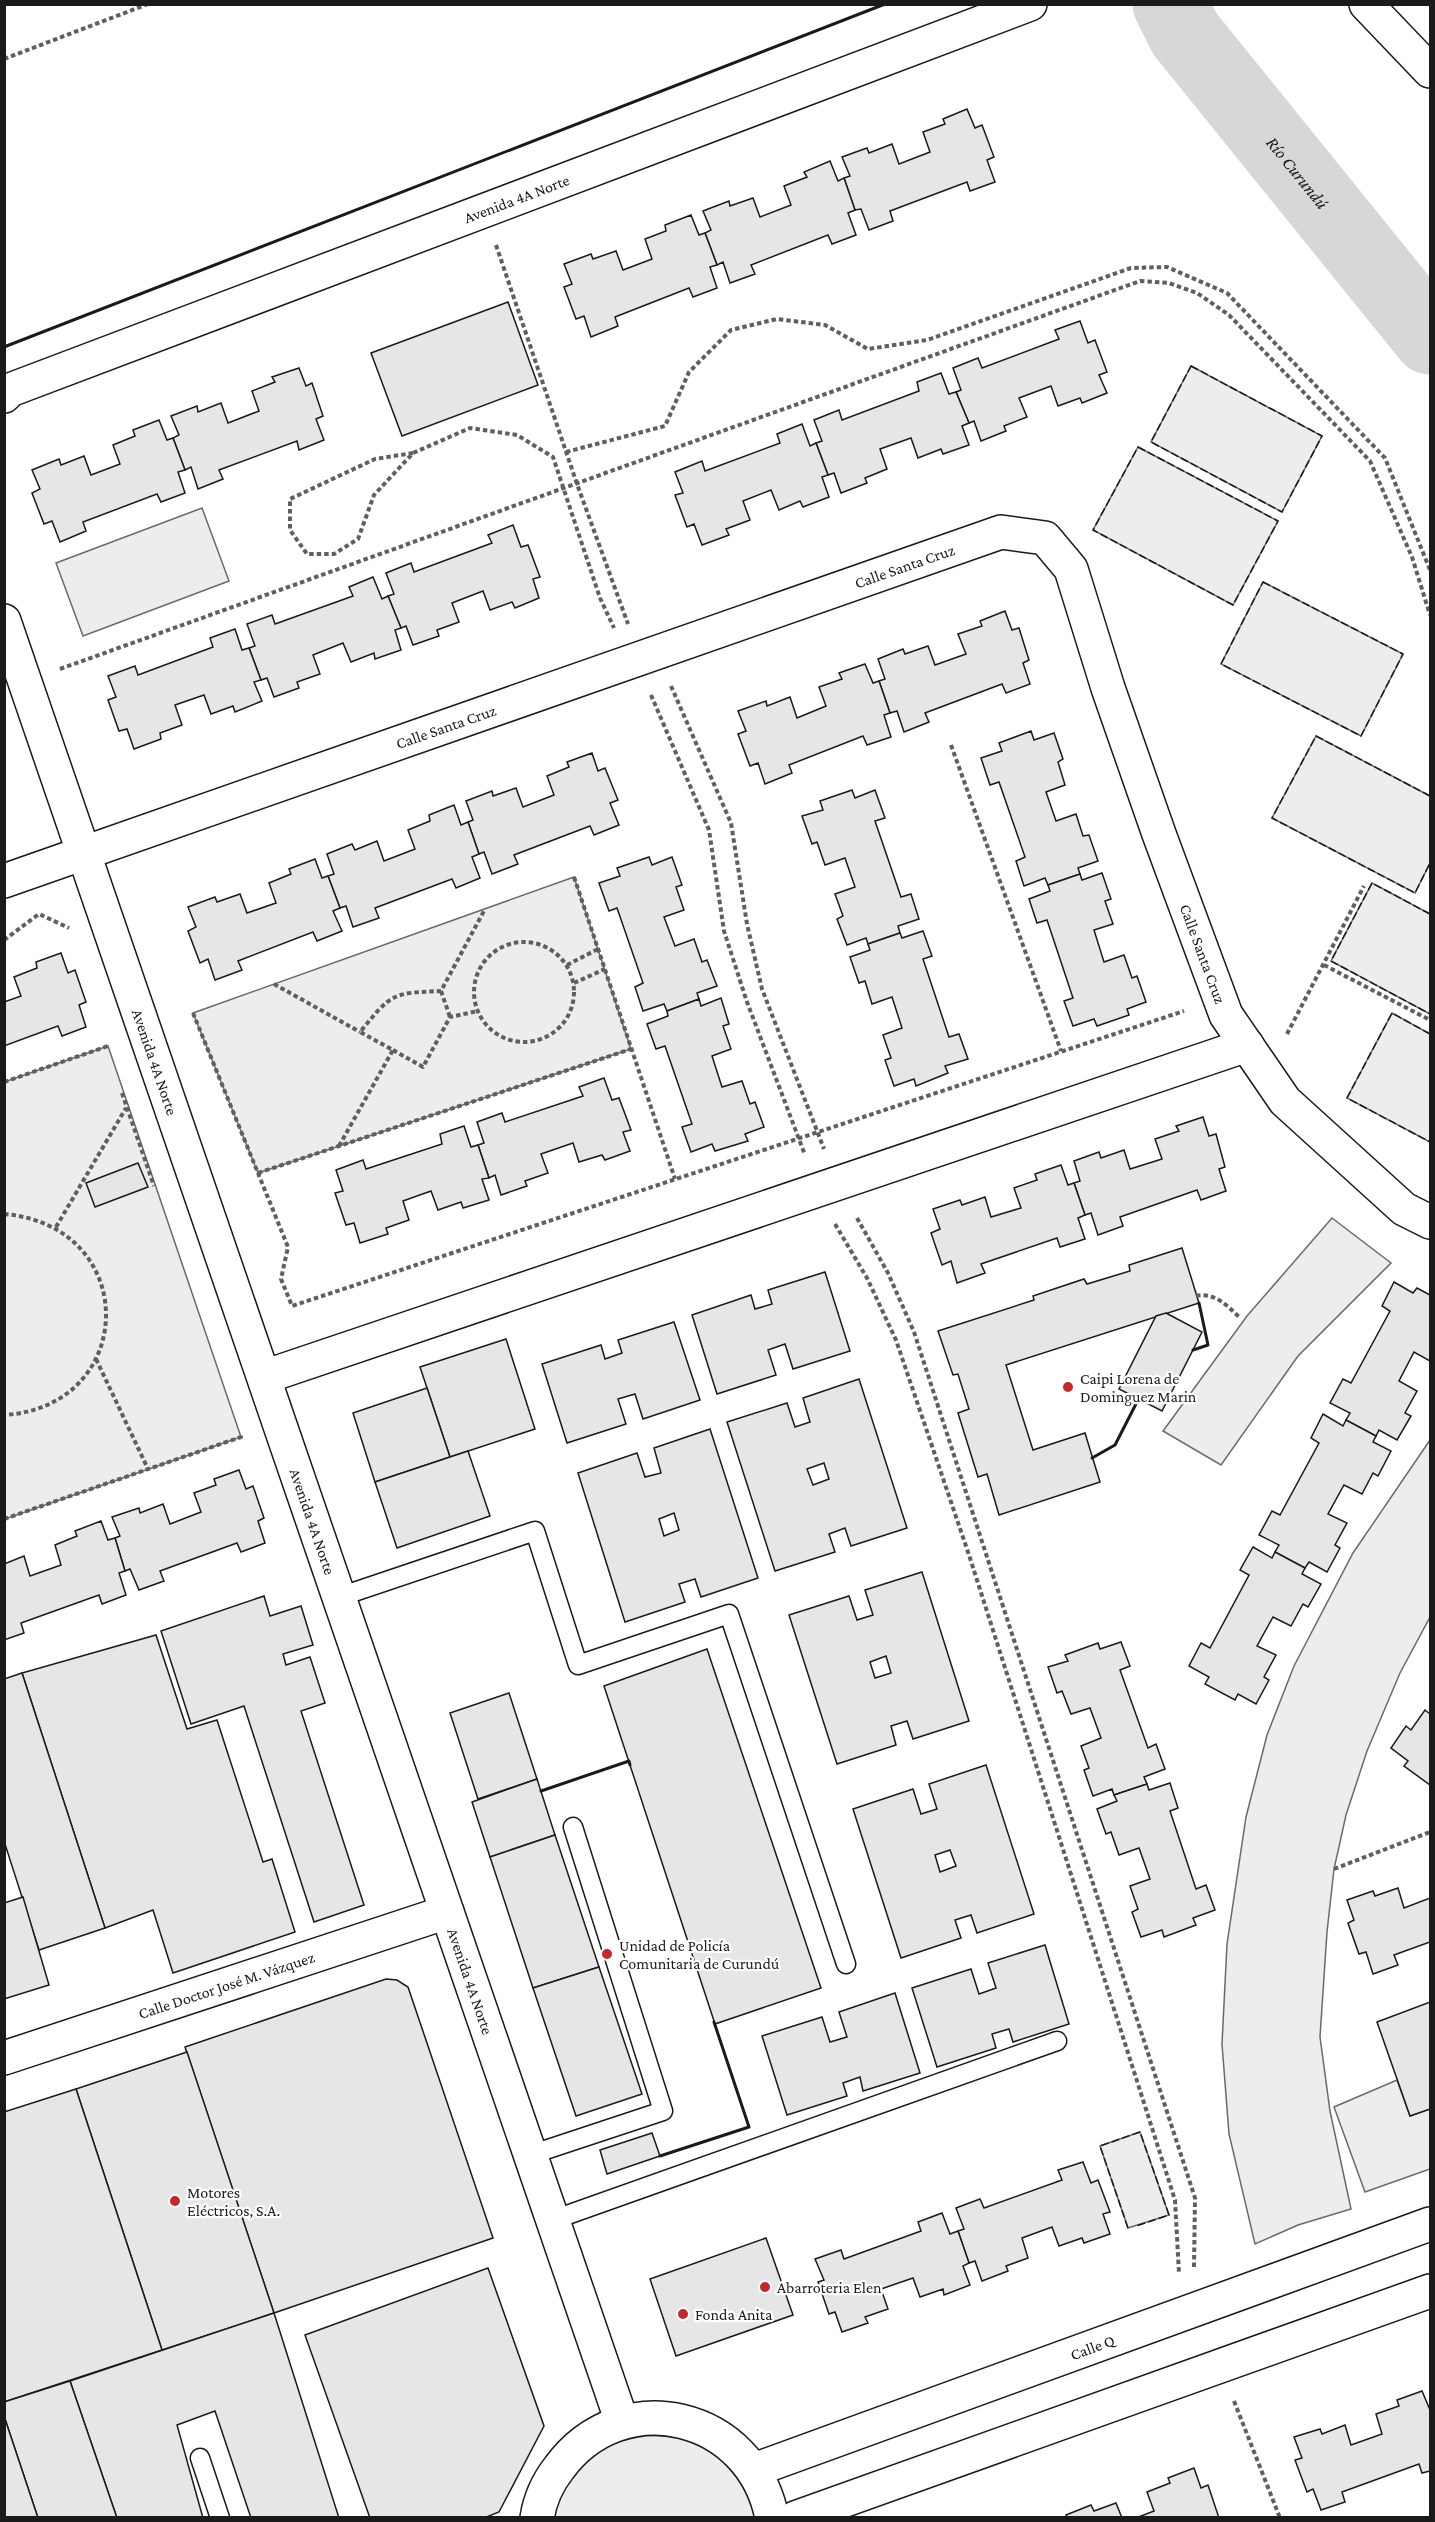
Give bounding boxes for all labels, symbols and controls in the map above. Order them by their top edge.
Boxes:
water label: Río Curundú [1262,133,1332,213]
street label: Avenida 4A Norte [461,171,571,226]
street label: Calle Santa Cruz [852,540,957,591]
street label: Calle Santa Cruz [393,701,498,752]
street label: Calle Santa Cruz [1177,902,1229,1006]
street label: Avenida 4A Norte [129,1006,181,1117]
place label: Caipi Lorena de Dominguez Marin [1080,1370,1197,1406]
marker: Caipi Lorena de Dominguez Marin [1061,1380,1075,1394]
street label: Avenida 4A Norte [287,1466,339,1577]
street label: Avenida 4A Norte [445,1926,497,2036]
place label: Unidad de Policía Comunitaria de Curundú [619,1937,780,1972]
marker: Unidad de Policía Comunitaria de Curundú [600,1947,614,1961]
street label: Calle Doctor José M. Vázquez [136,1948,317,2022]
place label: Motores Eléctricos, S.A. [187,2184,280,2219]
marker: Motores Eléctricos, S.A. [168,2194,182,2208]
place label: Abarroteria Elen [777,2279,882,2296]
marker: Abarroteria Elen [758,2280,772,2294]
place label: Fonda Anita [695,2306,773,2323]
marker: Fonda Anita [676,2307,690,2321]
street label: Calle Q [1068,2331,1118,2363]

